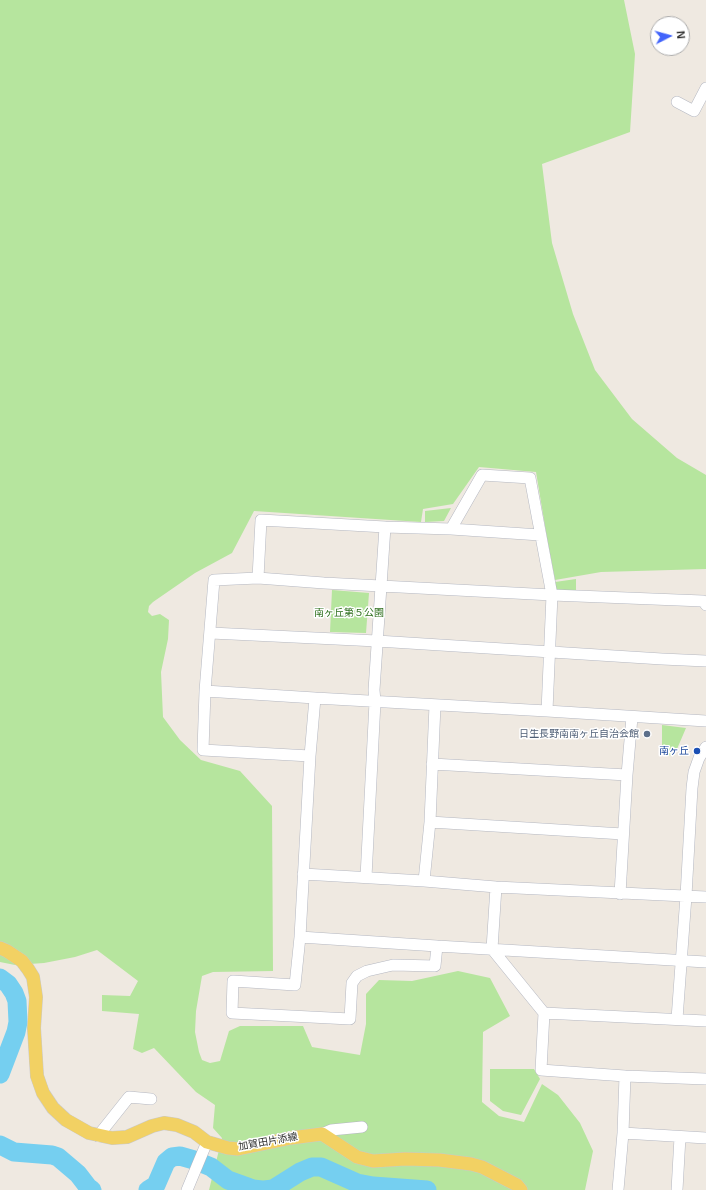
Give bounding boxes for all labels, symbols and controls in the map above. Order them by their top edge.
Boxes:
north arrow [650,16,690,56]
text: N [675,30,687,39]
park label: 南ヶ丘第５公園 [314,607,384,619]
place label: 日生長野南南ヶ丘自治会館 [519,728,639,740]
marker: 日生長野南南ヶ丘自治会館 [642,729,652,739]
place label: 南ヶ丘 [659,745,689,757]
marker: 南ヶ丘 [692,746,702,756]
street label: 加賀田片添線 [237,1131,299,1153]

